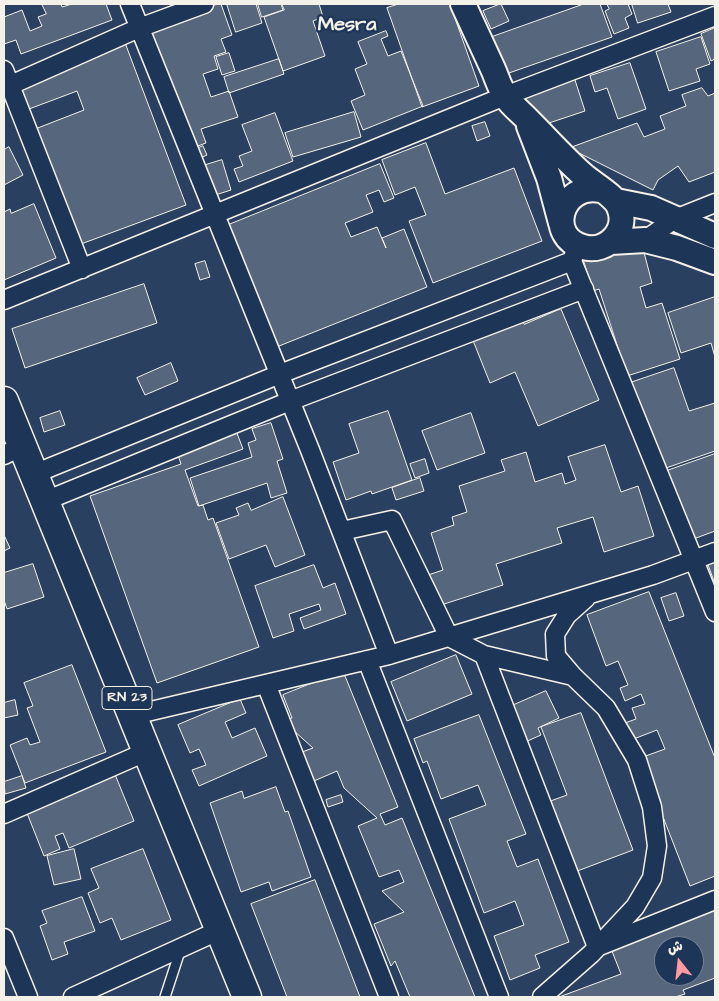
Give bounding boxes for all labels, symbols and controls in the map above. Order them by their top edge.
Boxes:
district label: Mesra [318,14,376,38]
road number: RN 23 [102,686,152,710]
north arrow [654,936,704,986]
text: ش [665,936,685,959]

